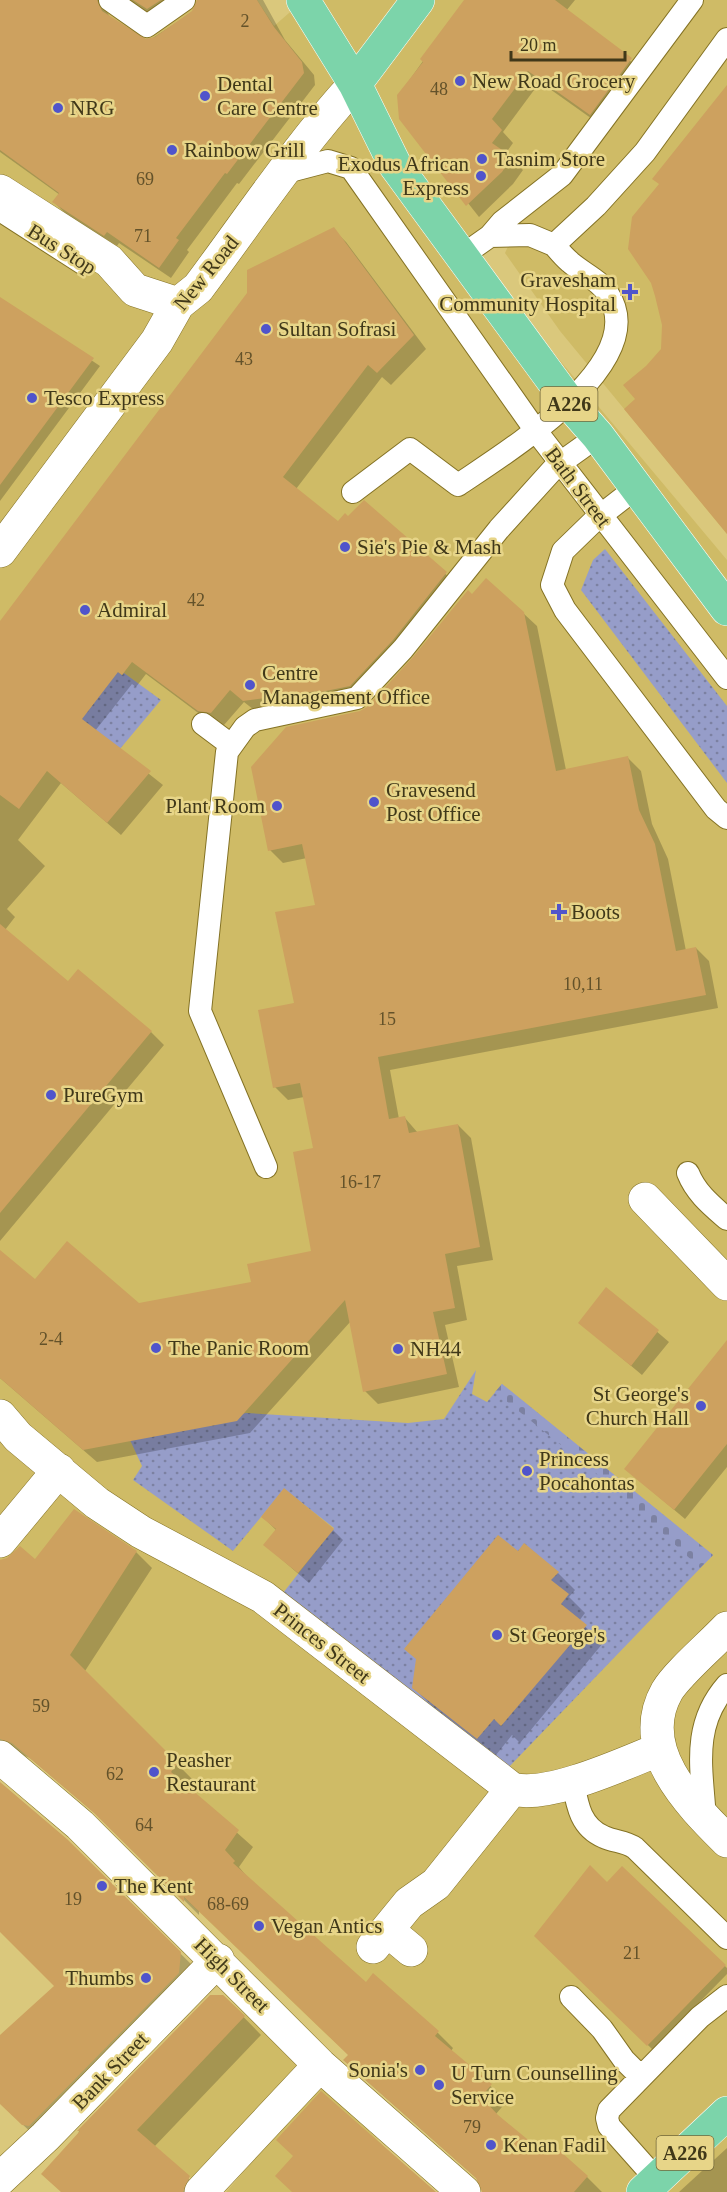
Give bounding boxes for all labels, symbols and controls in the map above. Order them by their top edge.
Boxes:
house number: 2 [241,11,250,31]
scale bar [511,24,625,62]
text: 20 m [520,35,557,55]
place label: New Road Grocery [472,69,636,93]
place label: Dental Care Centre [217,72,318,120]
marker: New Road Grocery [453,74,467,88]
house number: 48 [430,79,448,99]
marker: Dental Care Centre [198,89,212,103]
place label: NRG [70,96,114,120]
marker: NRG [51,101,65,115]
place label: Rainbow Grill [184,138,305,162]
marker: Rainbow Grill [165,143,179,157]
place label: Tasnim Store [494,147,605,171]
place label: Exodus African Express [338,152,469,200]
marker: Tasnim Store [475,152,489,166]
house number: 69 [136,169,154,189]
marker: Exodus African Express [474,169,488,183]
street label: Bus Stop [23,219,101,279]
house number: 71 [134,226,152,246]
street label: New Road [169,230,244,315]
place label: Gravesham Community Hospital [439,268,616,316]
marker: Gravesham Community Hospital [621,283,639,301]
place label: Sultan Sofrasi [278,317,397,341]
marker: Sultan Sofrasi [259,322,273,336]
house number: 43 [235,349,253,369]
place label: Tesco Express [44,386,164,410]
road number: A226 [540,387,598,421]
marker: Tesco Express [25,391,39,405]
street label: Bath Street [540,442,616,532]
place label: Sie's Pie & Mash [357,535,502,559]
marker: Sie's Pie & Mash [338,540,352,554]
house number: 42 [187,590,205,610]
place label: Admiral [97,598,167,622]
marker: Admiral [78,603,92,617]
place label: Centre Management Office [262,661,430,709]
marker: Centre Management Office [243,678,257,692]
place label: Gravesend Post Office [386,778,481,826]
place label: Plant Room [165,794,265,818]
marker: Gravesend Post Office [367,795,381,809]
marker: Plant Room [270,799,284,813]
place label: Boots [571,900,620,924]
marker: Boots [552,905,566,919]
house number: 10,11 [563,974,603,994]
house number: 15 [378,1009,396,1029]
place label: PureGym [63,1083,144,1107]
marker: PureGym [44,1088,58,1102]
house number: 16-17 [339,1172,381,1192]
house number: 2-4 [39,1329,63,1349]
place label: The Panic Room [168,1336,309,1360]
place label: NH44 [410,1337,462,1361]
marker: The Panic Room [149,1341,163,1355]
marker: NH44 [391,1342,405,1356]
place label: St George's Church Hall [586,1382,689,1430]
marker: St George's Church Hall [694,1399,708,1413]
place label: Princess Pocahontas [539,1447,635,1495]
marker: Princess Pocahontas [520,1464,534,1478]
street label: Princes Street [269,1598,375,1688]
place label: St George's [509,1623,605,1647]
marker: St George's [490,1628,504,1642]
house number: 59 [32,1696,50,1716]
place label: Peasher Restaurant [166,1748,256,1796]
house number: 62 [106,1764,124,1784]
marker: Peasher Restaurant [147,1765,161,1779]
house number: 64 [135,1815,153,1835]
place label: The Kent [114,1874,193,1898]
marker: The Kent [95,1879,109,1893]
house number: 19 [64,1889,82,1909]
house number: 68-69 [207,1894,249,1914]
place label: Vegan Antics [271,1914,382,1938]
marker: Vegan Antics [252,1919,266,1933]
street label: High Street [189,1932,275,2018]
house number: 21 [623,1943,641,1963]
place label: Thumbs [65,1966,134,1990]
marker: Thumbs [139,1971,153,1985]
street label: Bank Street [67,2027,153,2115]
place label: Sonia's [348,2058,408,2082]
place label: U Turn Counselling Service [451,2061,618,2109]
marker: Sonia's [413,2063,427,2077]
marker: U Turn Counselling Service [432,2078,446,2092]
house number: 79 [463,2117,481,2137]
place label: Kenan Fadil [503,2133,606,2157]
road number: A226 [656,2136,714,2170]
marker: Kenan Fadil [484,2138,498,2152]

